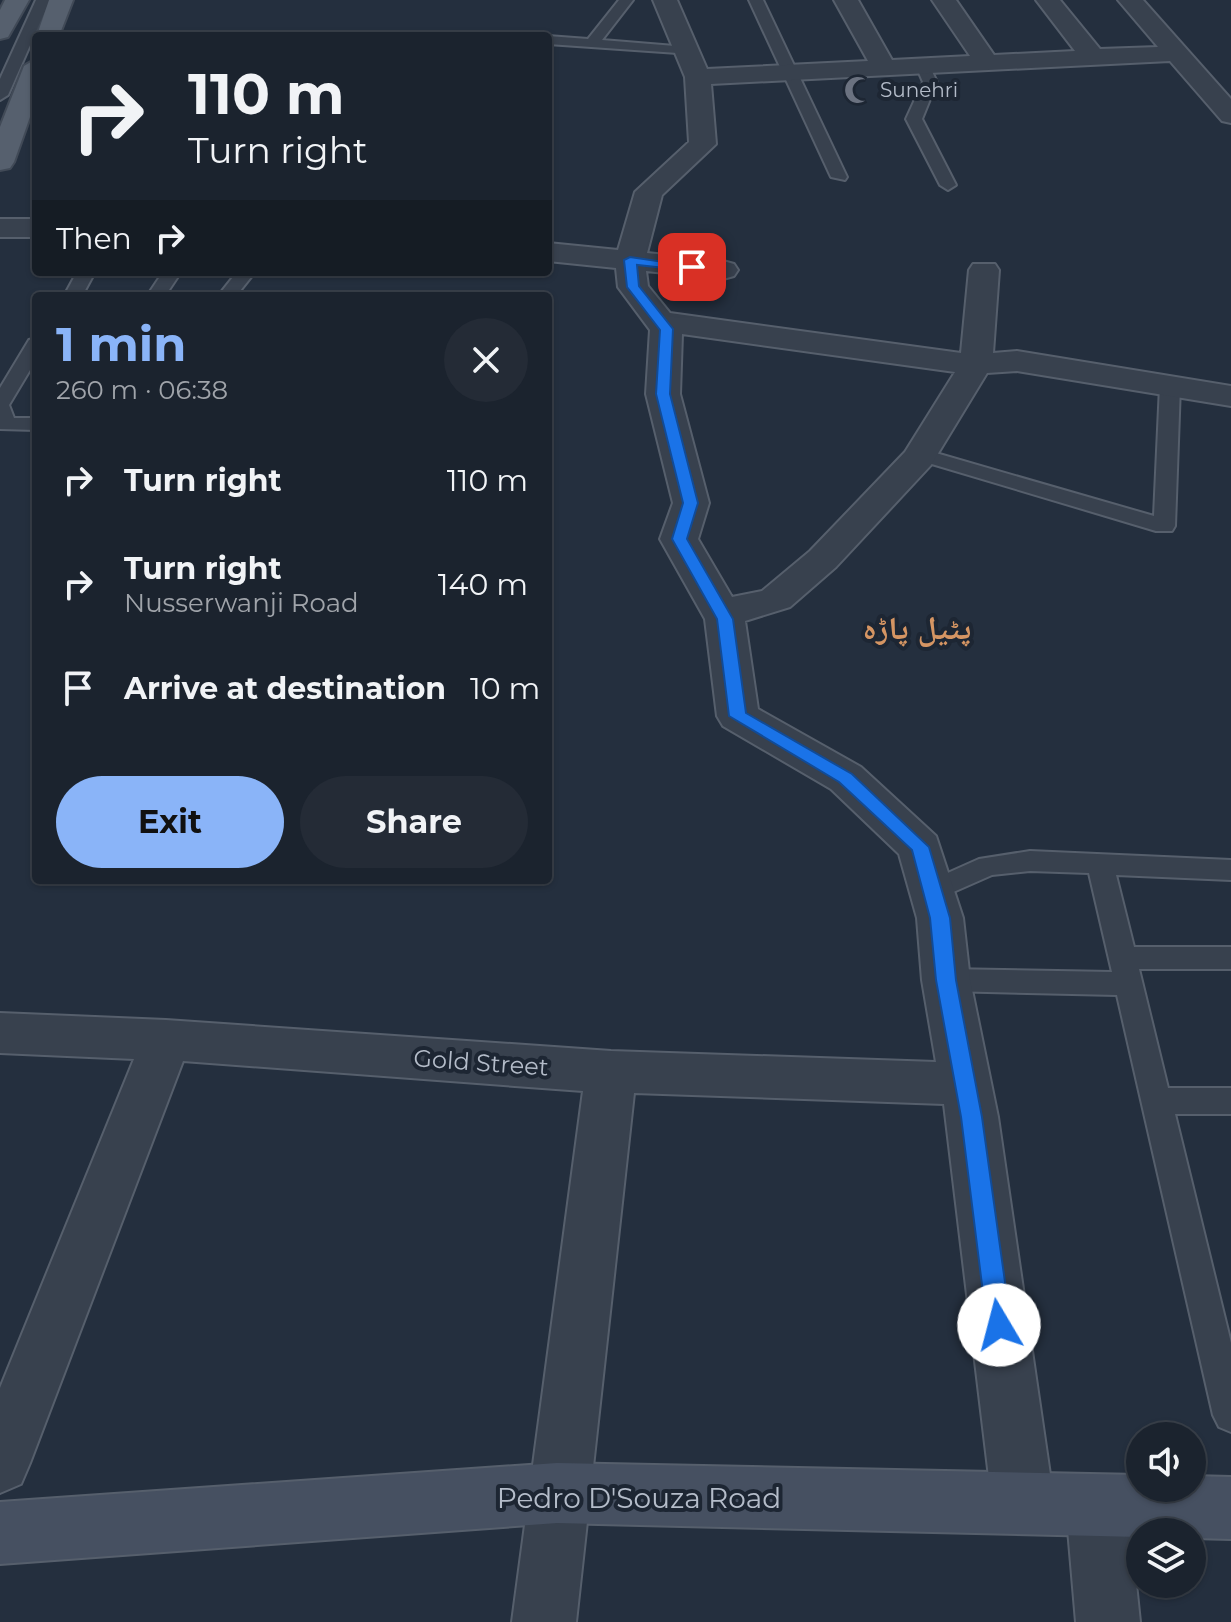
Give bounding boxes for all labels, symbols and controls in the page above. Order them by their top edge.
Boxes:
text: 110 m [188,60,345,128]
icon: right [56,64,160,168]
mosque icon: Sunehri [843,75,873,105]
place label: Sunehri [880,78,958,102]
text: Turn right [188,128,368,172]
icon: right [148,216,192,260]
text: Then [56,220,132,257]
pin [658,233,726,301]
icon: arrive [670,245,714,289]
text: 1 min [56,315,186,373]
button: close [444,318,528,402]
text: 260 m · 06:38 [56,374,228,406]
icon: right [56,458,100,502]
text: Turn right [124,462,281,499]
text: 110 m [447,462,528,499]
text: Turn right [124,550,281,587]
icon: right [56,562,100,606]
text: 140 m [438,566,528,603]
text: Nusserwanji Road [124,587,359,619]
district label: پٹیل پاڑہ [863,608,971,647]
icon: arrive [56,666,100,710]
text: Arrive at destination [124,670,446,707]
text: 10 m [470,670,540,707]
button: Exit [56,776,284,868]
button: Share [300,776,528,868]
street label: Gold Street [413,1043,550,1082]
position arrow [957,1283,1041,1367]
map controls [1126,1422,1206,1598]
button: sound [1126,1422,1206,1502]
street label: Pedro D'Souza Road [497,1481,781,1515]
button: layers [1126,1518,1206,1598]

